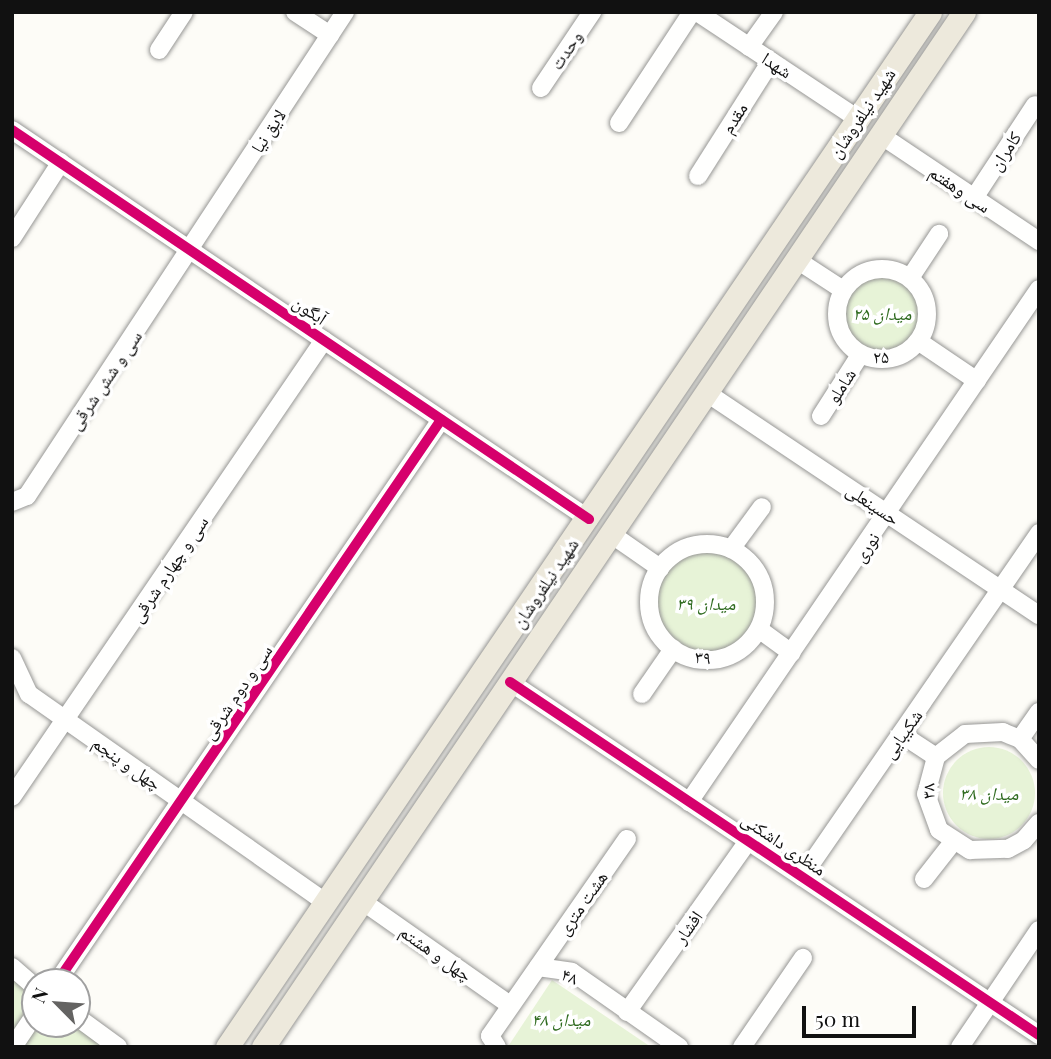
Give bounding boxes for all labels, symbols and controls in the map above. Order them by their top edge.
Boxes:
street label: وحدت [545,26,587,74]
street label: شهدا [758,47,796,83]
street label: شهید نیلفروشان [824,64,900,162]
street label: مقدم [716,98,752,138]
street label: لایق نیا [246,105,290,157]
street label: کامران [984,127,1026,175]
street label: سی وهفتم [925,161,995,217]
street label: آبگون [289,291,331,329]
park label: میدان ۲۵ [853,302,911,324]
street label: سی و شش شرقی [64,326,146,434]
street label: ۲۵ [873,345,889,367]
street label: شاملو [822,364,860,408]
street label: حسینعلی [842,478,904,530]
street label: سی و چهارم شرقی [125,512,213,626]
street label: نوری [848,528,884,566]
street label: شهید نیلفروشان [507,534,583,632]
park label: میدان ۳۹ [677,592,735,614]
street label: سی و دوم شرقی [197,640,277,744]
street label: ۳۹ [694,646,712,668]
street label: شکیبایی [877,705,927,763]
street label: چهل و پنجم [88,731,166,795]
park label: میدان ۳۸ [960,782,1018,804]
street label: ۳۸ [917,783,939,799]
street label: منظری داشکنی [738,808,830,880]
street label: هشت متری [552,867,612,939]
street label: افشار [669,906,707,948]
street label: چهل و هشتم [396,920,476,986]
street label: ۴۸ [558,963,582,989]
north arrow [21,968,91,1038]
text: N [24,983,53,1007]
scale bar [806,992,920,1036]
text: 50 m [815,1004,860,1032]
park label: میدان ۴۸ [532,1008,590,1030]

